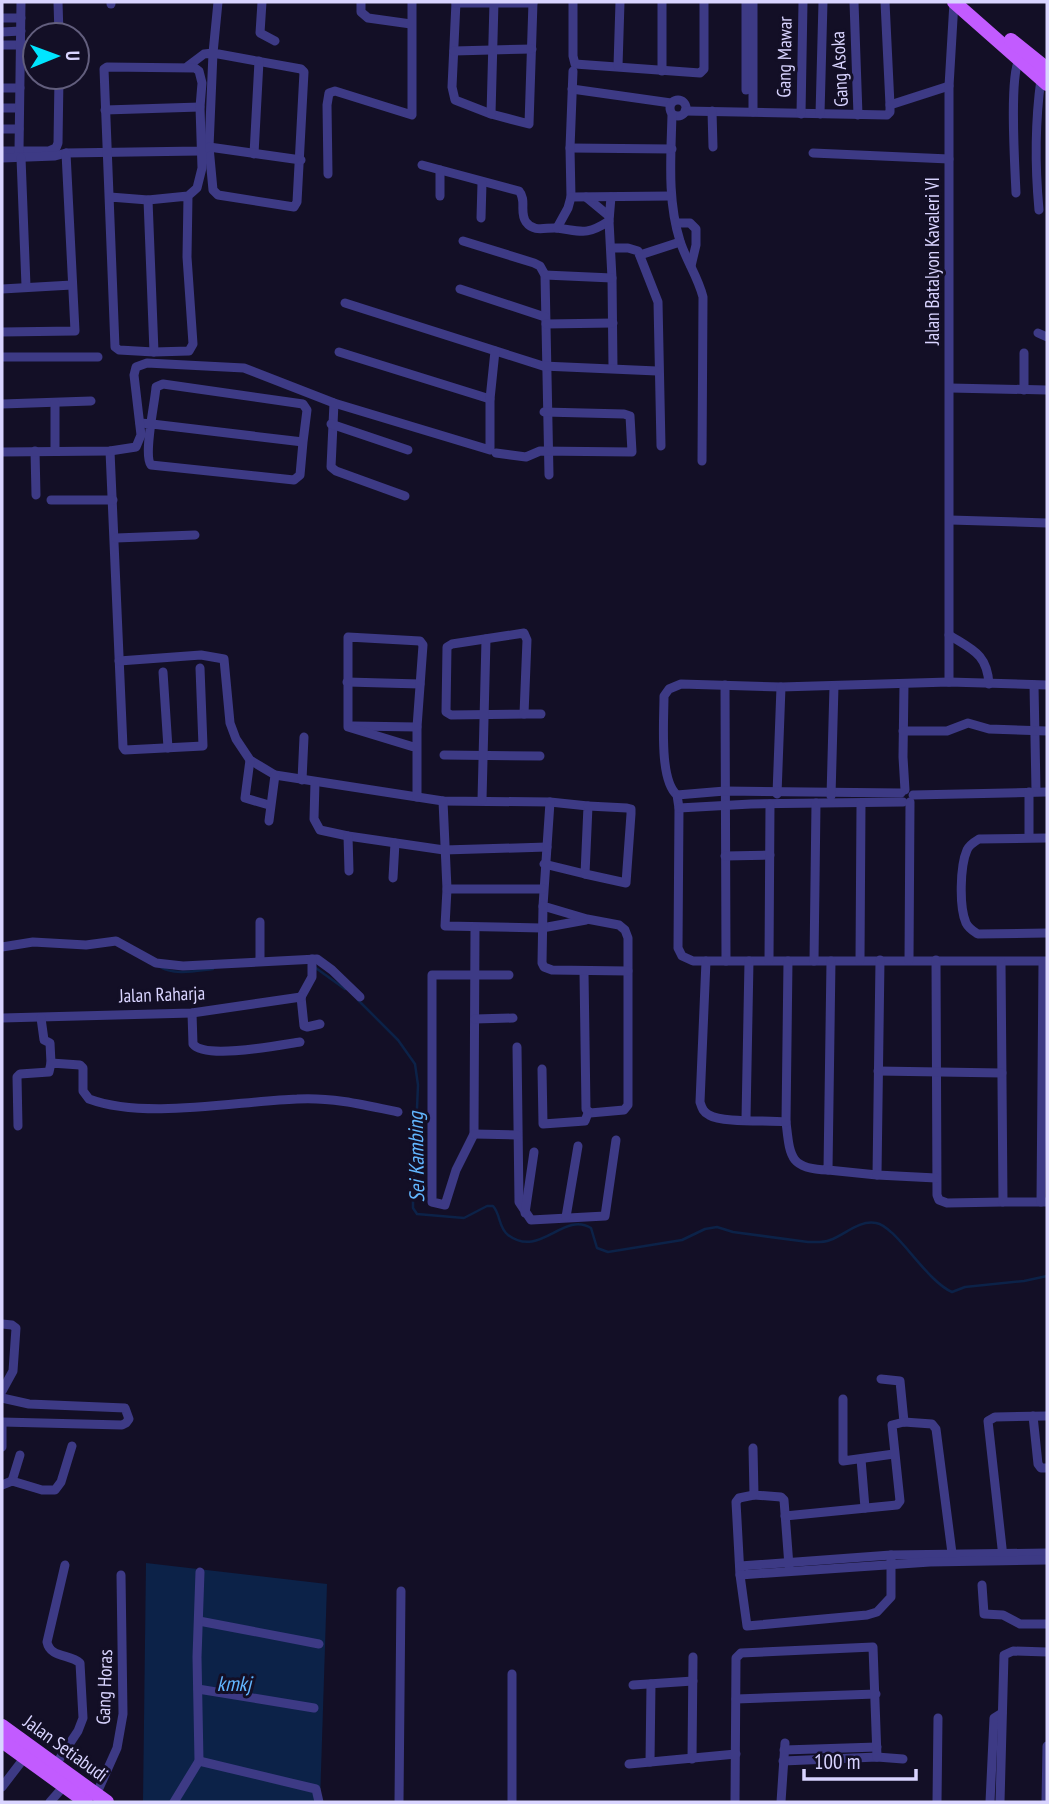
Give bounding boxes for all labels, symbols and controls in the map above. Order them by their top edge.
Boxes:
street label: Gang Mawar [771,15,797,98]
north arrow [21,21,91,91]
street label: Gang Asoka [825,31,853,107]
text: U [61,51,85,61]
street label: Jalan Batalyon Kavaleri VI [920,177,944,346]
street label: Jalan Raharja [118,981,205,1008]
water label: Sei Kambing [402,1110,430,1203]
street label: Gang Horas [91,1649,117,1725]
water label: kmkj [217,1670,254,1697]
street label: Jalan Setiabudi [18,1709,113,1787]
scale bar [804,1738,916,1782]
text: 100 m [814,1748,860,1775]

